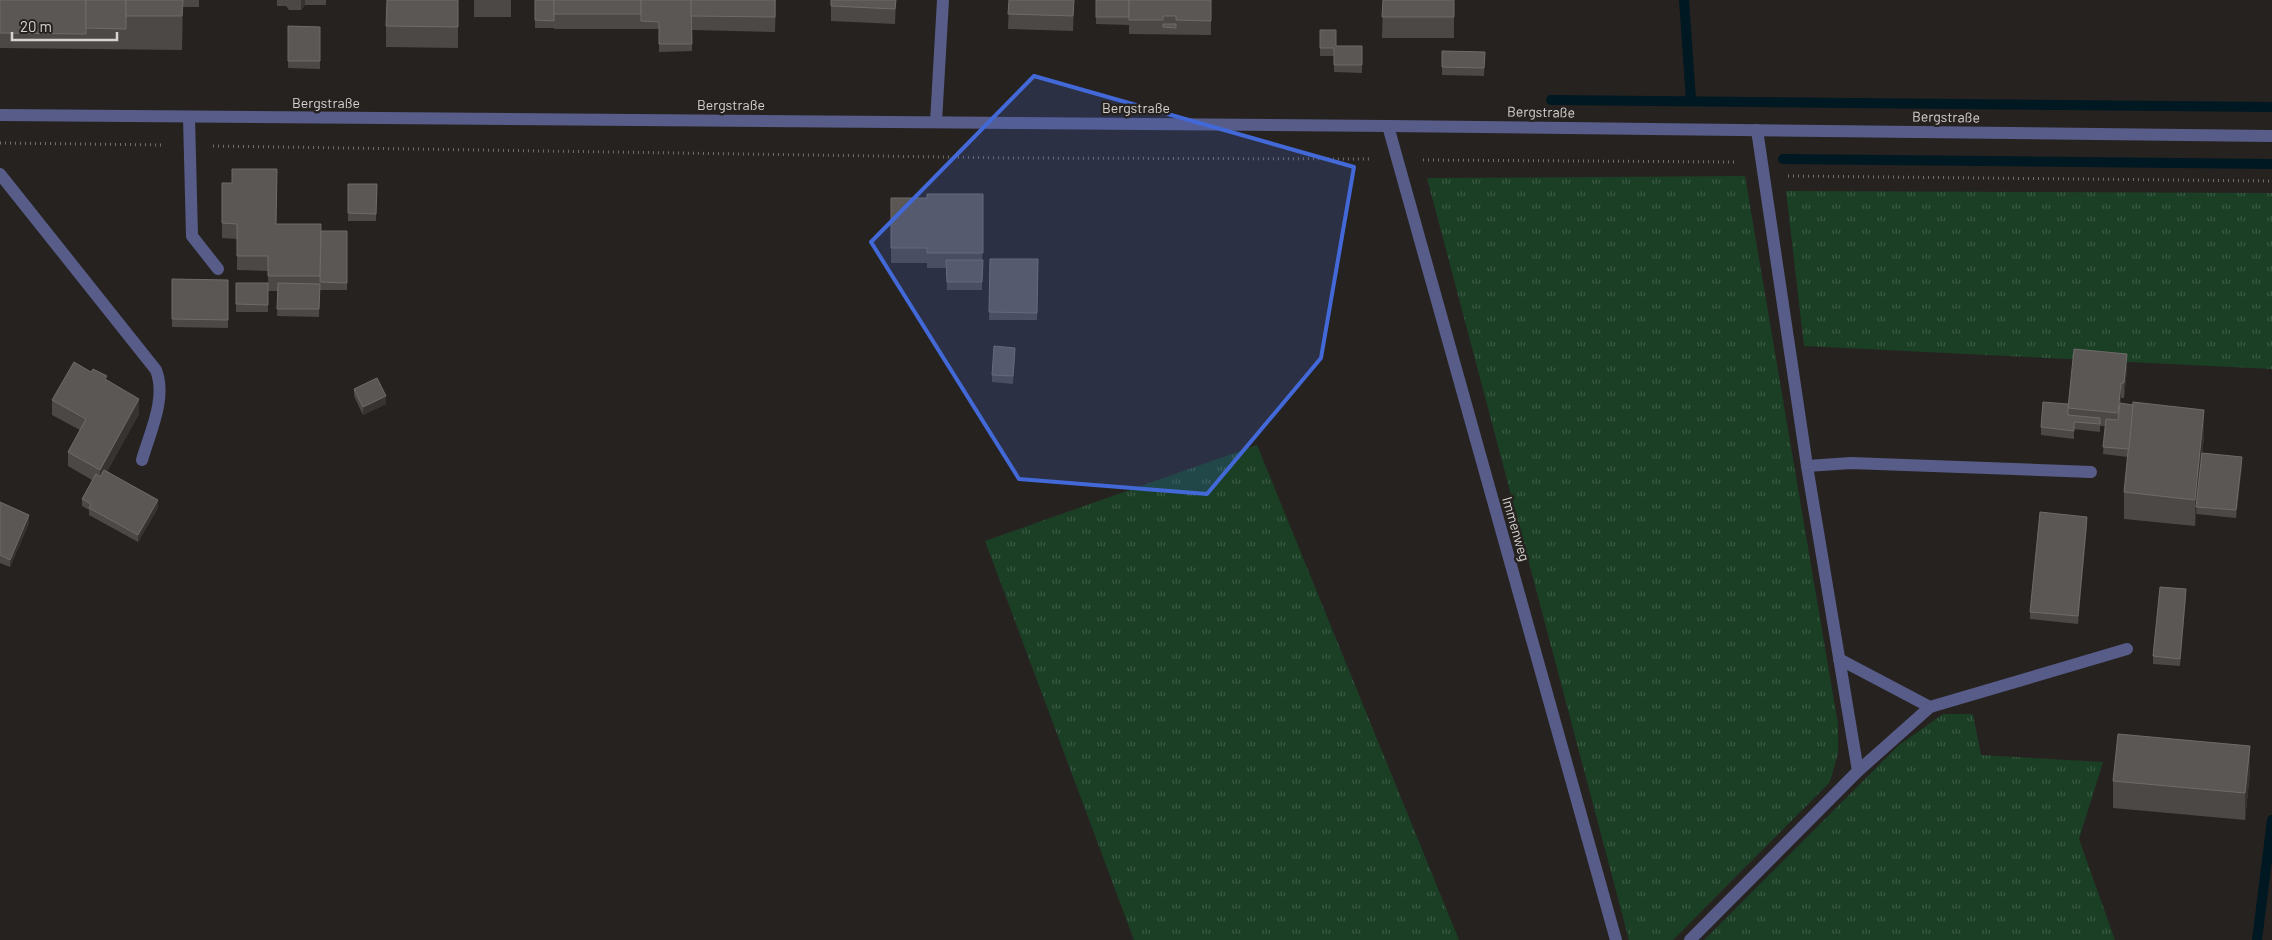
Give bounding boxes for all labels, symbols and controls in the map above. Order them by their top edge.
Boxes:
scale bar [12,10,118,42]
text: 20 m [20,17,52,35]
street label: Bergstraße [292,94,360,111]
street label: Bergstraße [697,96,765,113]
street label: Bergstraße [1102,99,1170,116]
street label: Bergstraße [1507,102,1575,121]
street label: Bergstraße [1912,107,1980,126]
street label: Immenweg [1499,495,1534,563]

